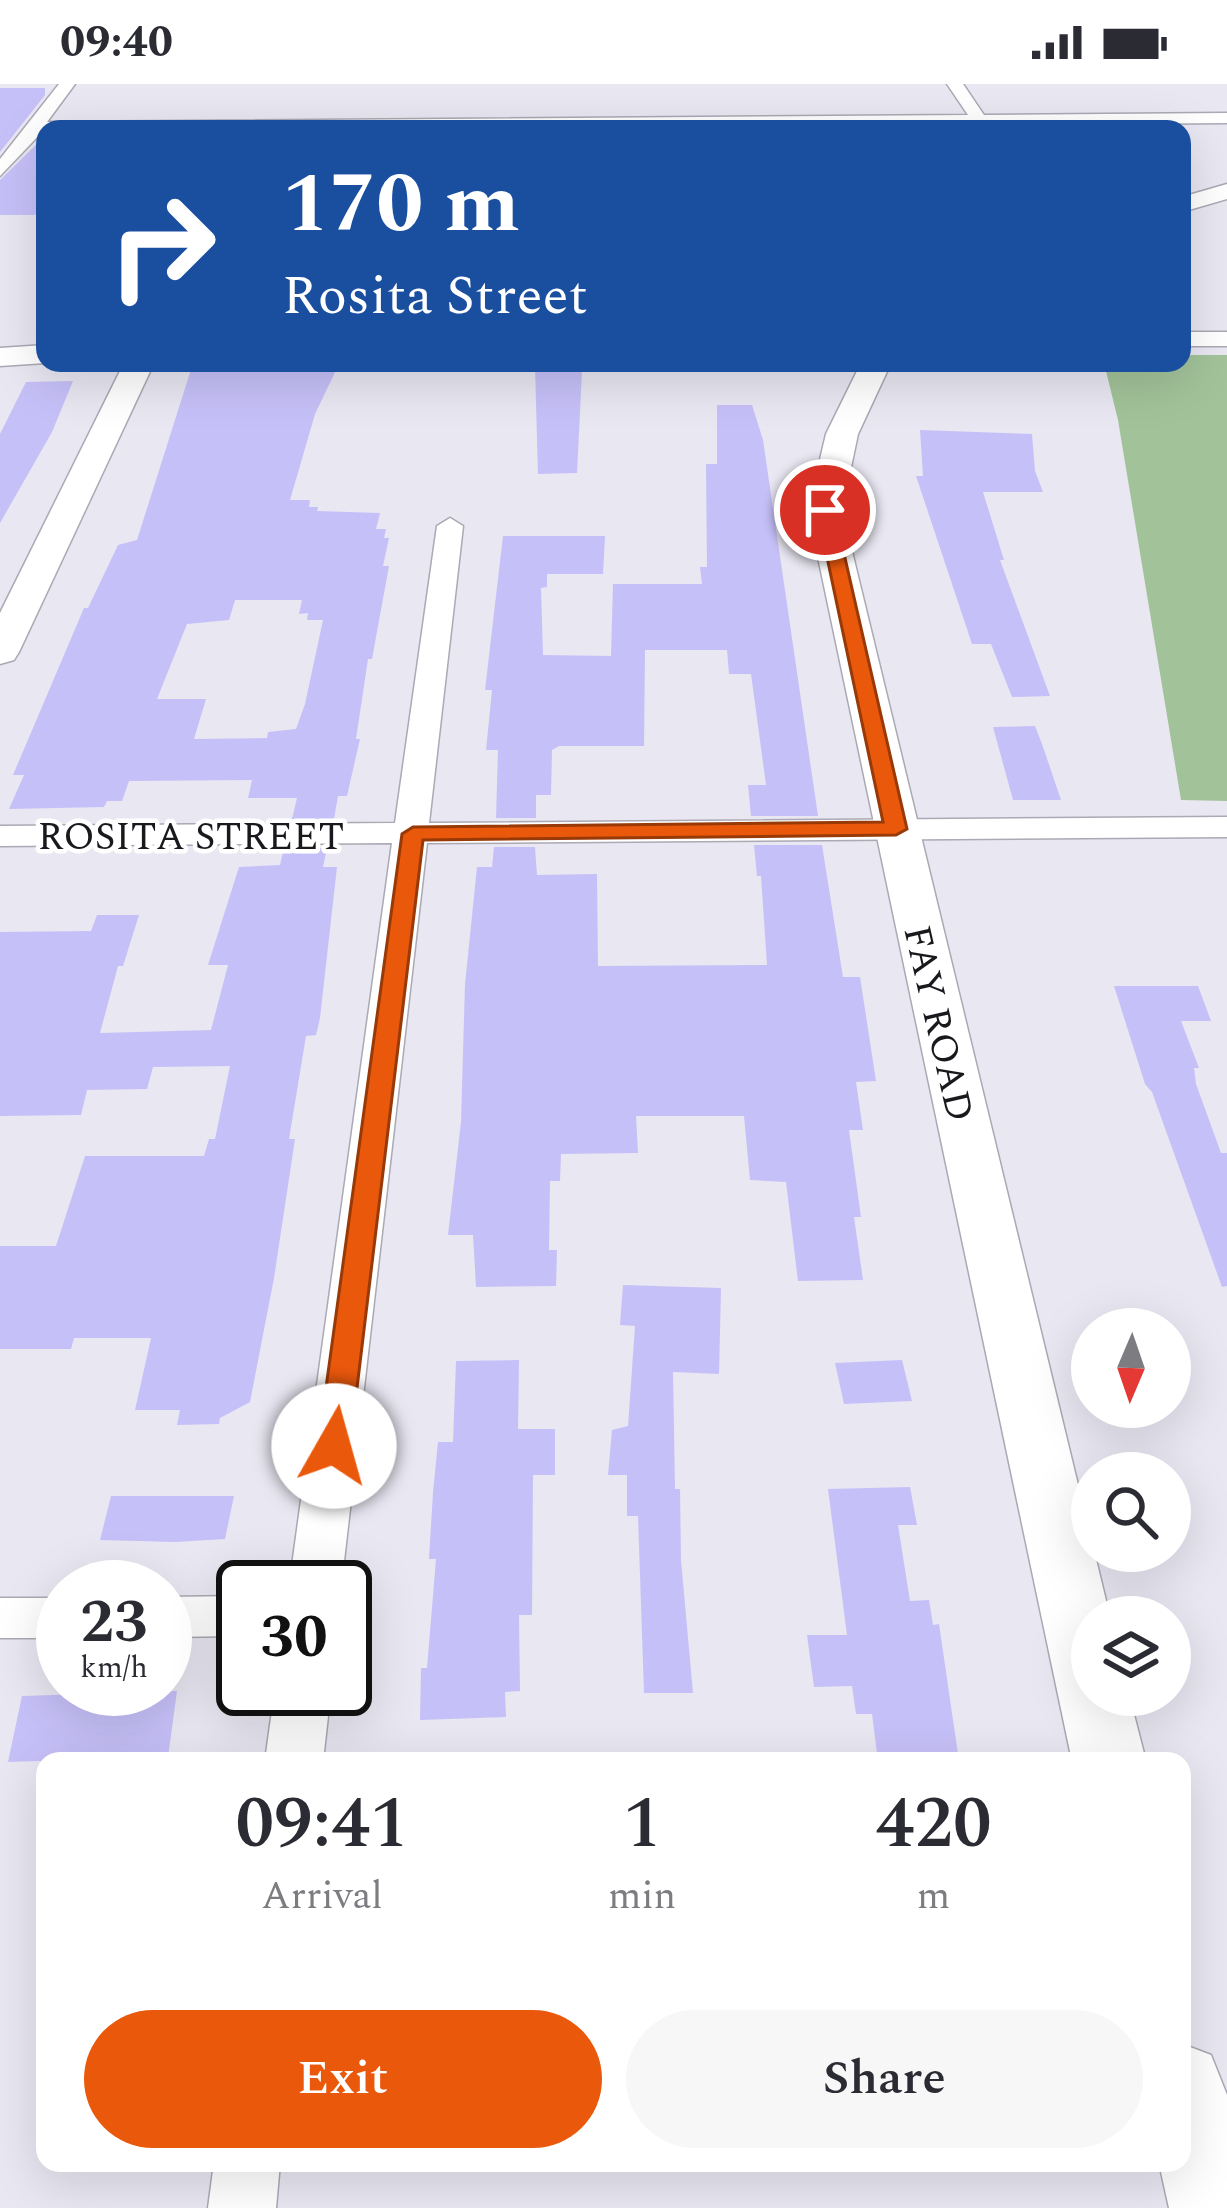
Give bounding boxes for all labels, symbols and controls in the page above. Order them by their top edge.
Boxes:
text: 09:40 [60,8,173,77]
text: 170 m [282,141,520,269]
icon: right [84,168,240,324]
text: Rosita Street [282,256,588,338]
pin [774,459,876,561]
icon: arrive [792,477,858,543]
street label: ROSITA STREET [37,808,345,867]
street label: FAY ROAD [886,920,989,1128]
north arrow [1071,1308,1191,1428]
map controls [1071,1308,1191,1716]
position arrow [271,1383,397,1509]
button: search [1071,1452,1191,1572]
speed limit sign: 30 [216,1560,372,1716]
text: 23 [80,1577,148,1669]
button: layers [1071,1596,1191,1716]
text: km/h [80,1645,148,1691]
text: 09:41 [235,1770,409,1879]
text: 1 [623,1770,661,1879]
text: 420 [876,1770,992,1879]
text: Arrival [261,1867,383,1926]
text: min [608,1867,676,1926]
text: m [917,1867,950,1926]
button: Exit [84,2010,602,2148]
button: Share [626,2010,1143,2148]

